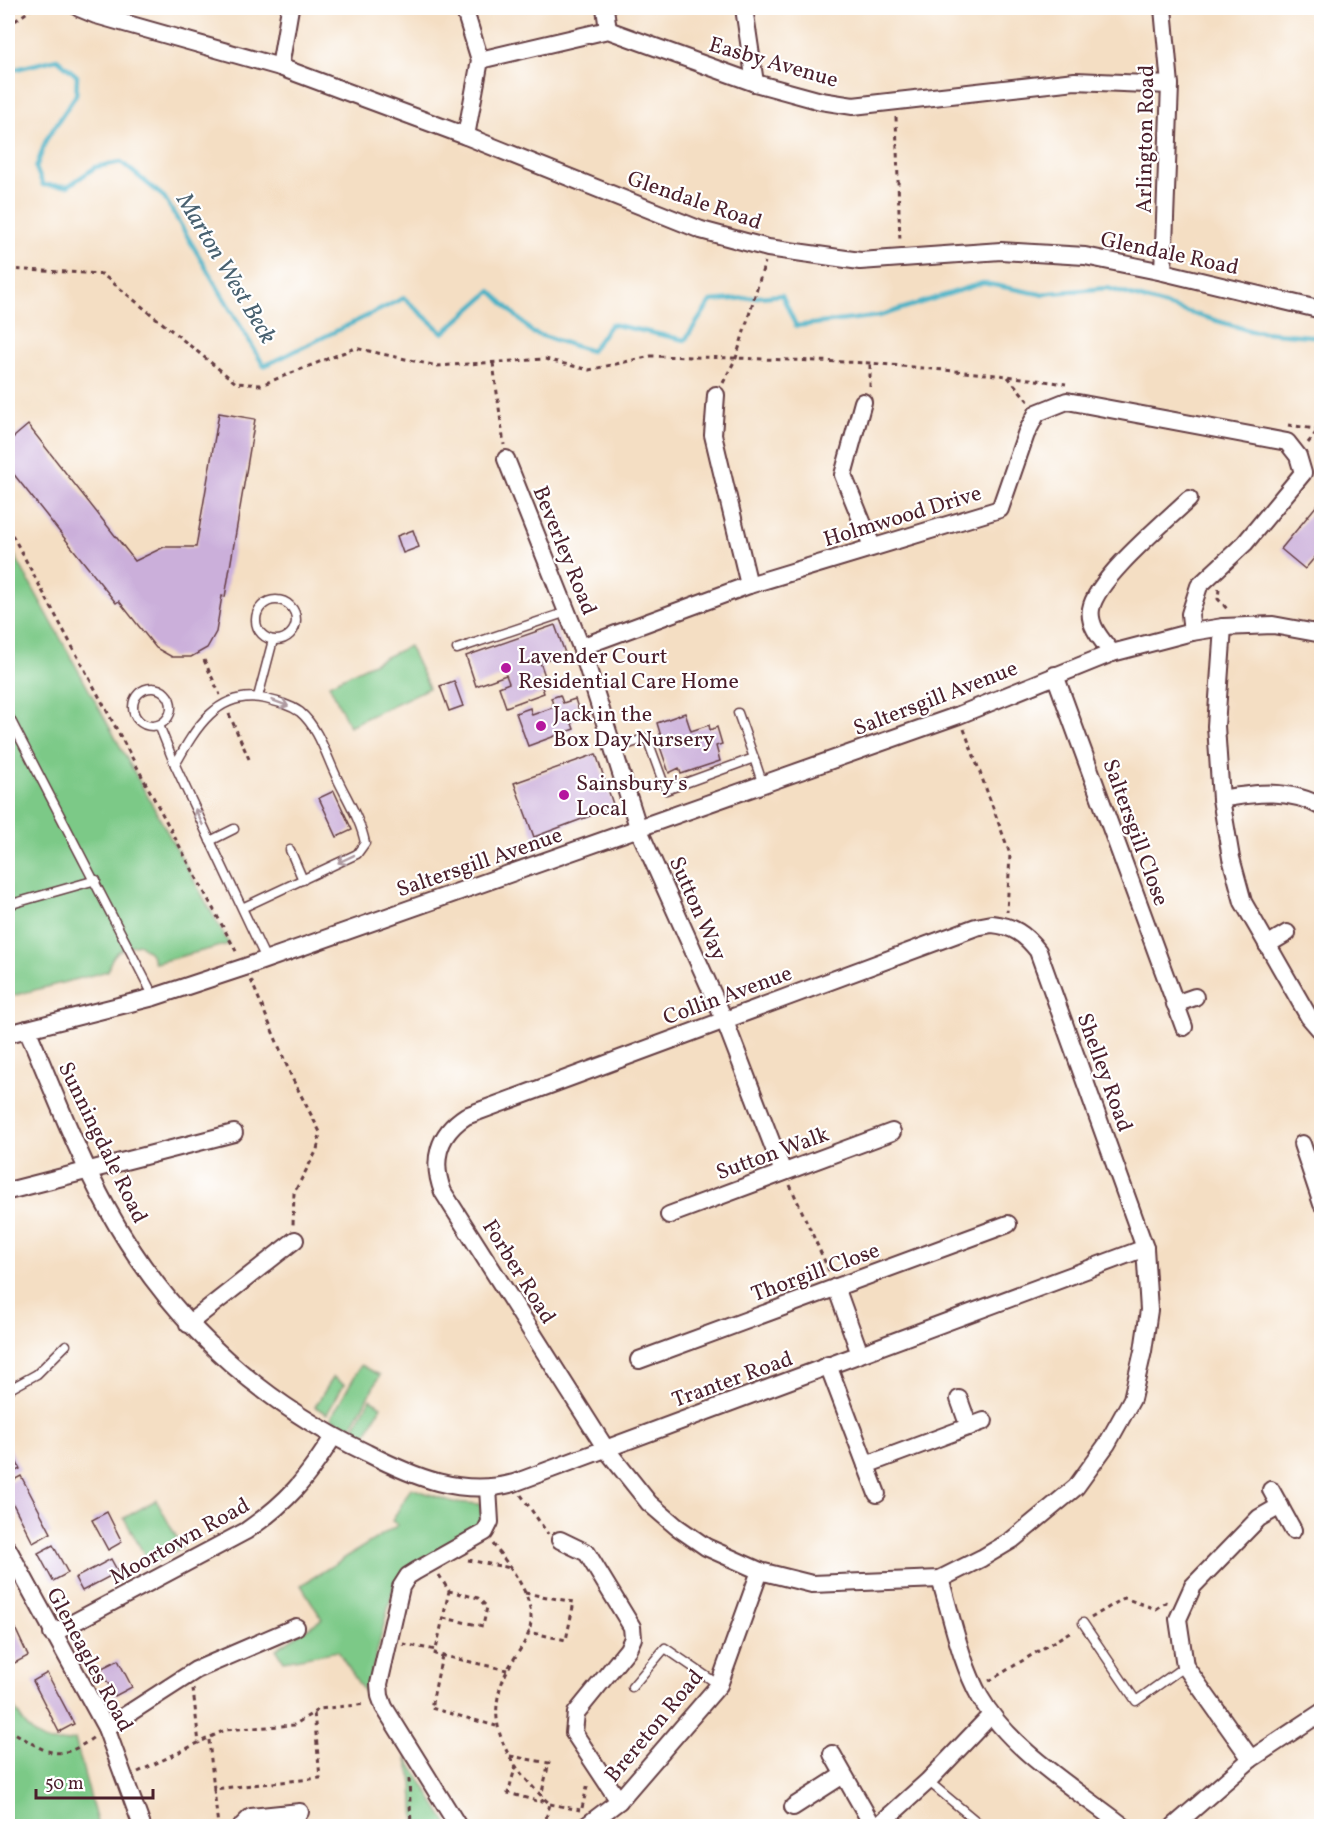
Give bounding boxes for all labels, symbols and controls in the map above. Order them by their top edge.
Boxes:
street label: Easby Avenue [705,30,842,97]
street label: Arlington Road [1130,64,1163,214]
street label: Glendale Road [623,164,766,239]
water label: Marton West Beck [166,186,284,351]
street label: Glendale Road [1097,225,1242,284]
street label: Holmwood Drive [820,479,986,556]
street label: Beverley Road [524,482,604,620]
place label: Lavender Court Residential Care Home [518,642,739,698]
street label: Saltersgill Avenue [849,654,1022,745]
marker: Lavender Court Residential Care Home [499,661,513,675]
one-way arrow [270,699,289,710]
place label: Jack in the Box Day Nursery [553,700,715,756]
marker: Jack in the Box Day Nursery [534,719,548,733]
street label: Saltersgill Close [1094,755,1176,911]
place label: Sainsbury's Local [576,769,688,825]
marker: Sainsbury's Local [557,788,571,802]
one-way arrow [193,808,205,826]
street label: Saltersgill Avenue [393,820,567,906]
street label: Sutton Way [660,852,733,966]
one-way arrow [337,854,355,866]
street label: Collin Avenue [659,959,797,1034]
street label: Shelley Road [1068,1009,1139,1137]
street label: Sunningdale Road [49,1057,154,1229]
street label: Sutton Walk [712,1120,834,1189]
street label: Forber Road [473,1214,562,1331]
street label: Thorgill Close [747,1236,884,1311]
street label: Tranter Road [668,1344,798,1417]
street label: Moortown Road [105,1491,256,1594]
street label: Gleneagles Road [38,1583,140,1738]
street label: Brereton Road [598,1663,712,1790]
scale bar [36,1762,153,1800]
text: 50 m [45,1772,84,1797]

